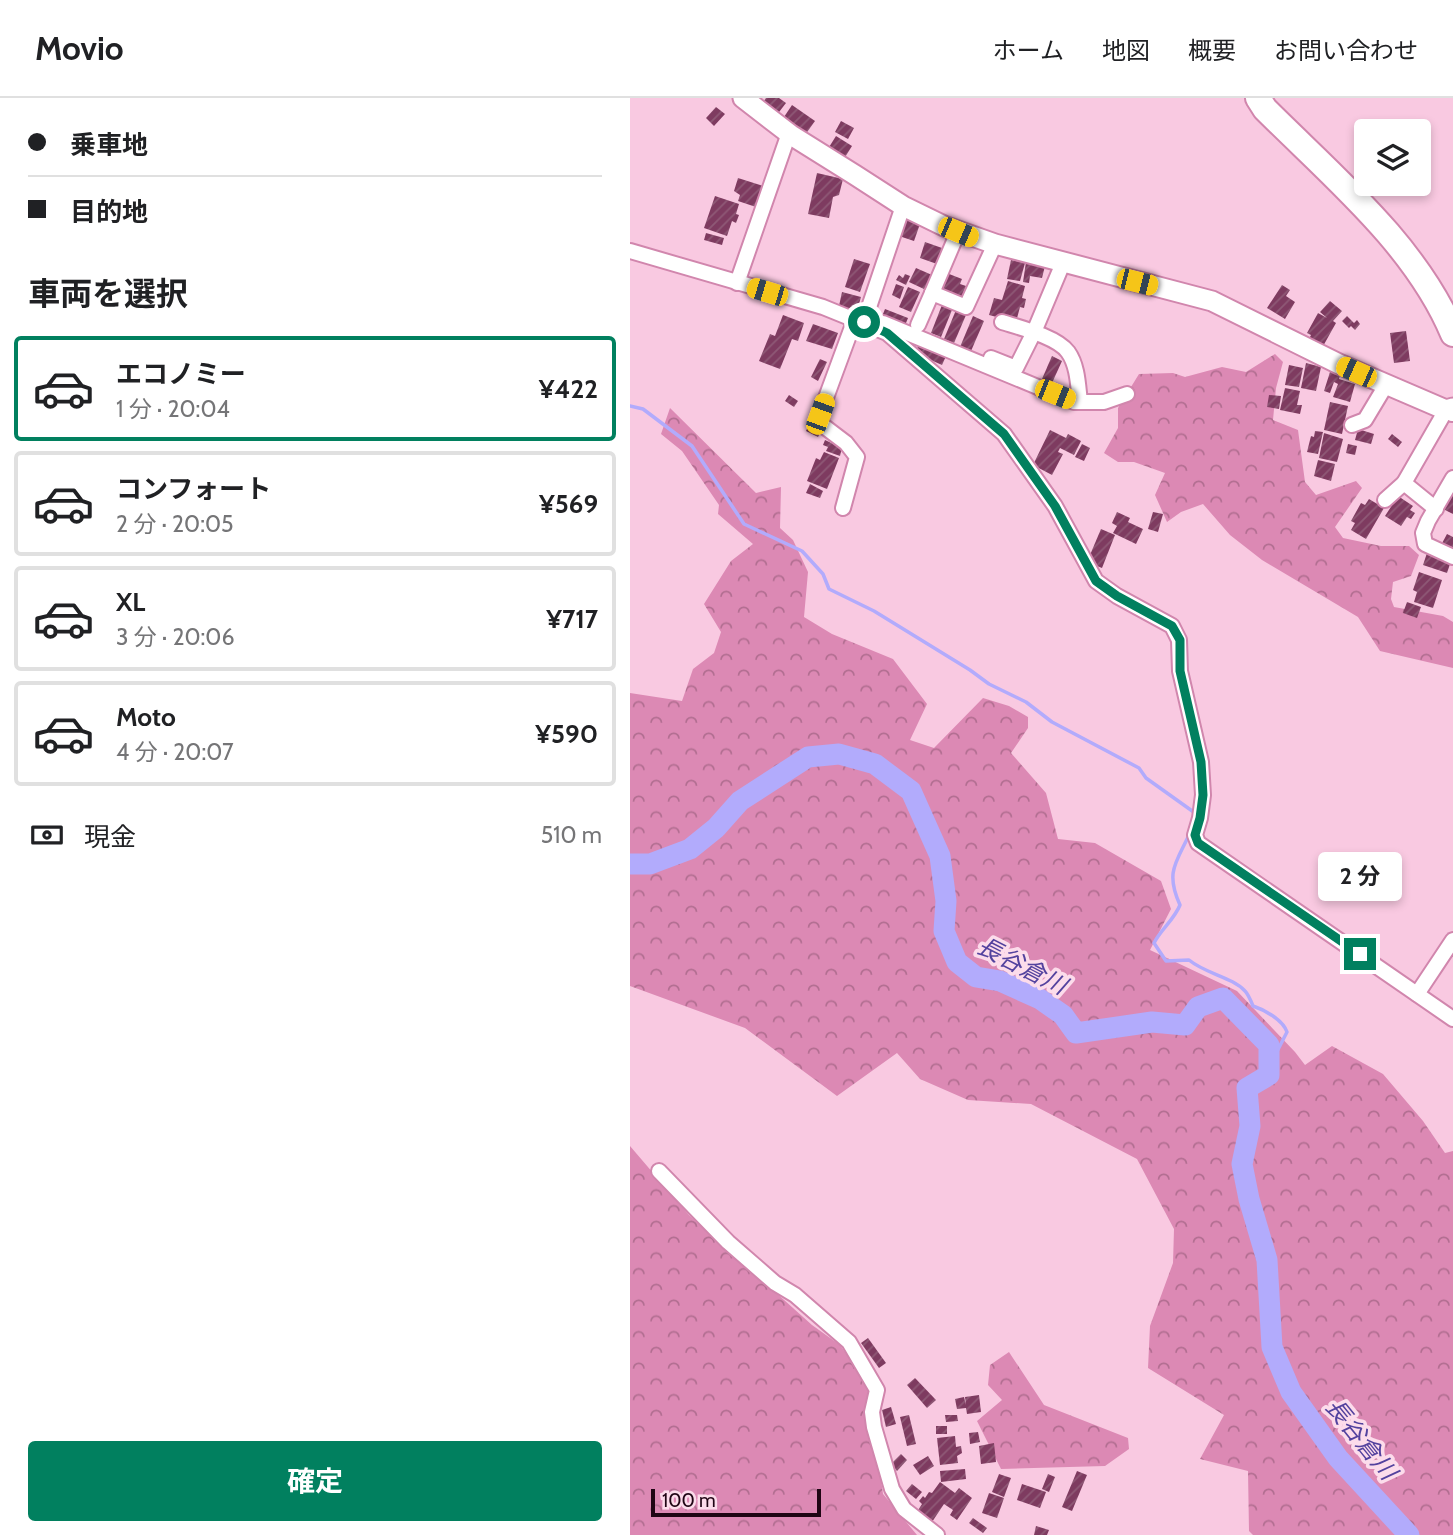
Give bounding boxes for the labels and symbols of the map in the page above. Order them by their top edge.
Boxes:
car [935,214,982,250]
car [1115,267,1160,297]
car [744,276,791,308]
route start [848,306,880,338]
car [1333,354,1380,390]
car [1032,376,1079,412]
car [803,391,838,437]
callout: 2 分 [1318,852,1402,902]
water label: 長谷倉川 [973,931,1074,1002]
route end [1344,938,1376,970]
water label: 長谷倉川 [1320,1392,1405,1487]
scale bar [651,1486,821,1518]

